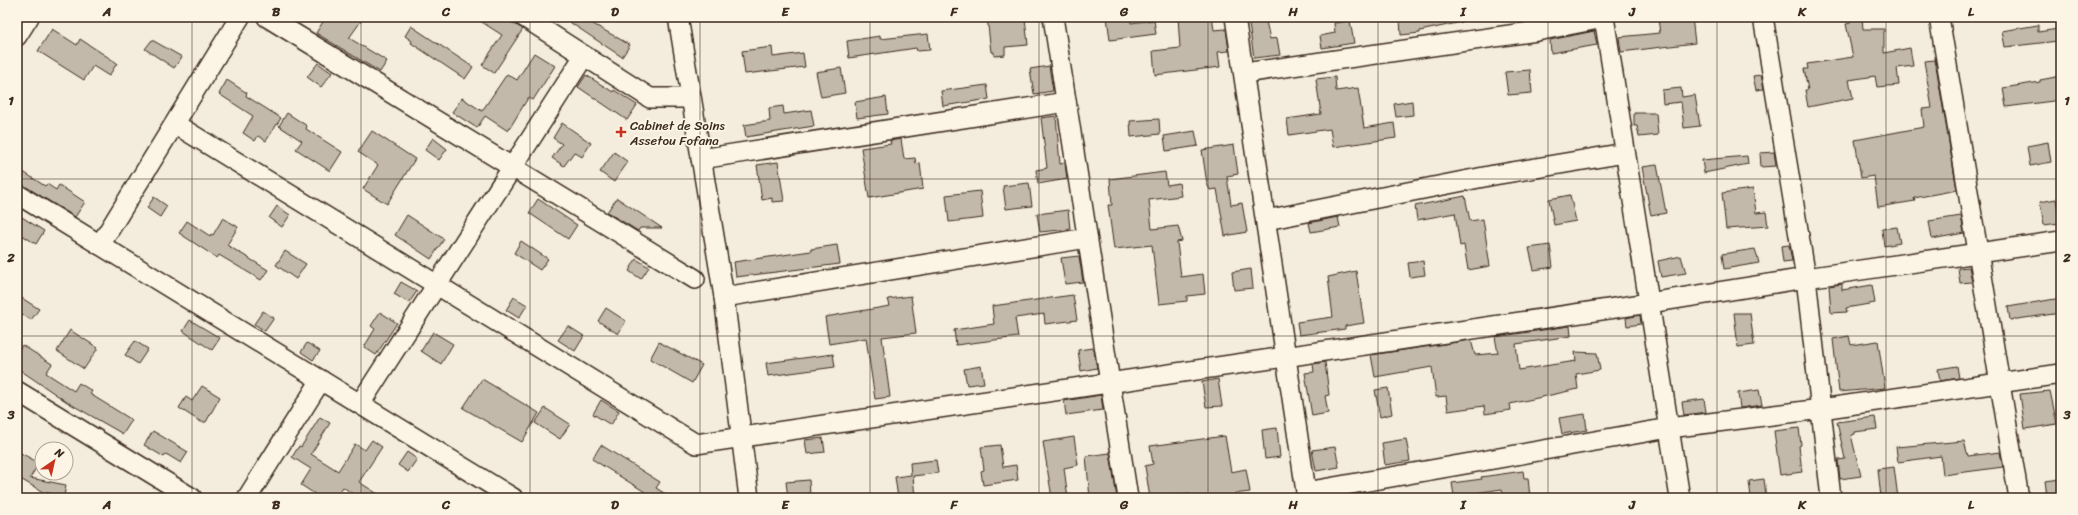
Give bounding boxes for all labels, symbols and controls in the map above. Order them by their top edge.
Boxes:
text: A [102,0,111,23]
text: B [272,0,281,23]
text: C [441,0,451,23]
text: D [611,0,619,23]
text: E [781,0,790,23]
text: F [949,0,958,23]
text: G [1119,0,1129,23]
text: H [1287,0,1298,23]
text: I [1459,0,1467,23]
text: J [1628,0,1636,23]
text: K [1797,0,1807,23]
text: L [1968,0,1975,23]
text: 1 [8,89,14,112]
text: 1 [2064,89,2070,112]
place label: Cabinet de Soins Assetou Fofana [629,114,726,152]
marker: Cabinet de Soins Assetou Fofana [615,126,627,138]
text: 2 [6,246,15,269]
text: 2 [2062,246,2071,269]
text: 3 [6,403,15,426]
text: 3 [2062,403,2071,426]
north arrow [34,441,74,481]
text: N [50,443,68,463]
text: A [102,493,111,515]
text: B [272,493,281,515]
text: C [441,493,451,515]
text: D [611,493,619,515]
text: E [781,493,790,515]
text: F [949,493,958,515]
text: G [1119,493,1129,515]
text: H [1287,493,1298,515]
text: I [1459,493,1467,515]
text: J [1628,493,1636,515]
text: K [1797,493,1807,515]
text: L [1968,493,1975,515]

